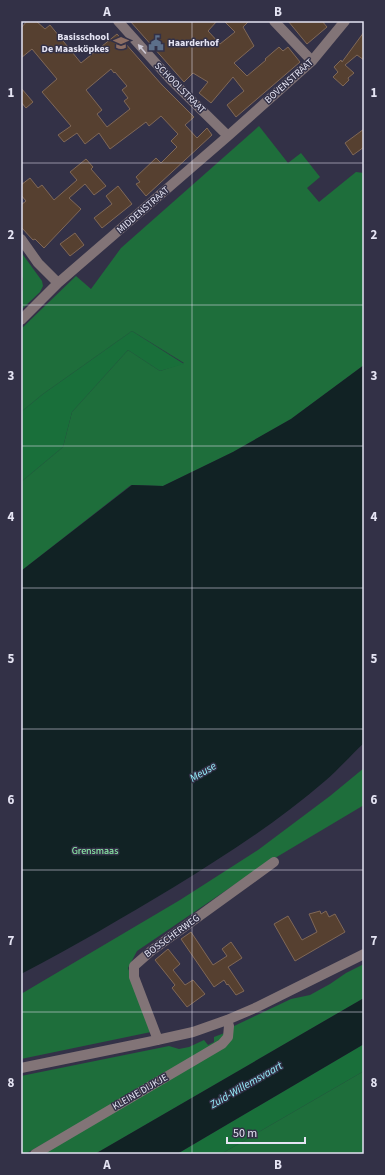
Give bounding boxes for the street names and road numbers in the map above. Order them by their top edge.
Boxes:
street label: BOVENSTRAAT [262,55,317,107]
street label: SCHOOLSTRAAT [151,59,209,117]
street label: MIDDENSTRAAT [114,183,173,237]
street label: BOSSCHERWEG [141,911,203,961]
street label: KLEINE DIJKJE [110,1071,170,1113]

